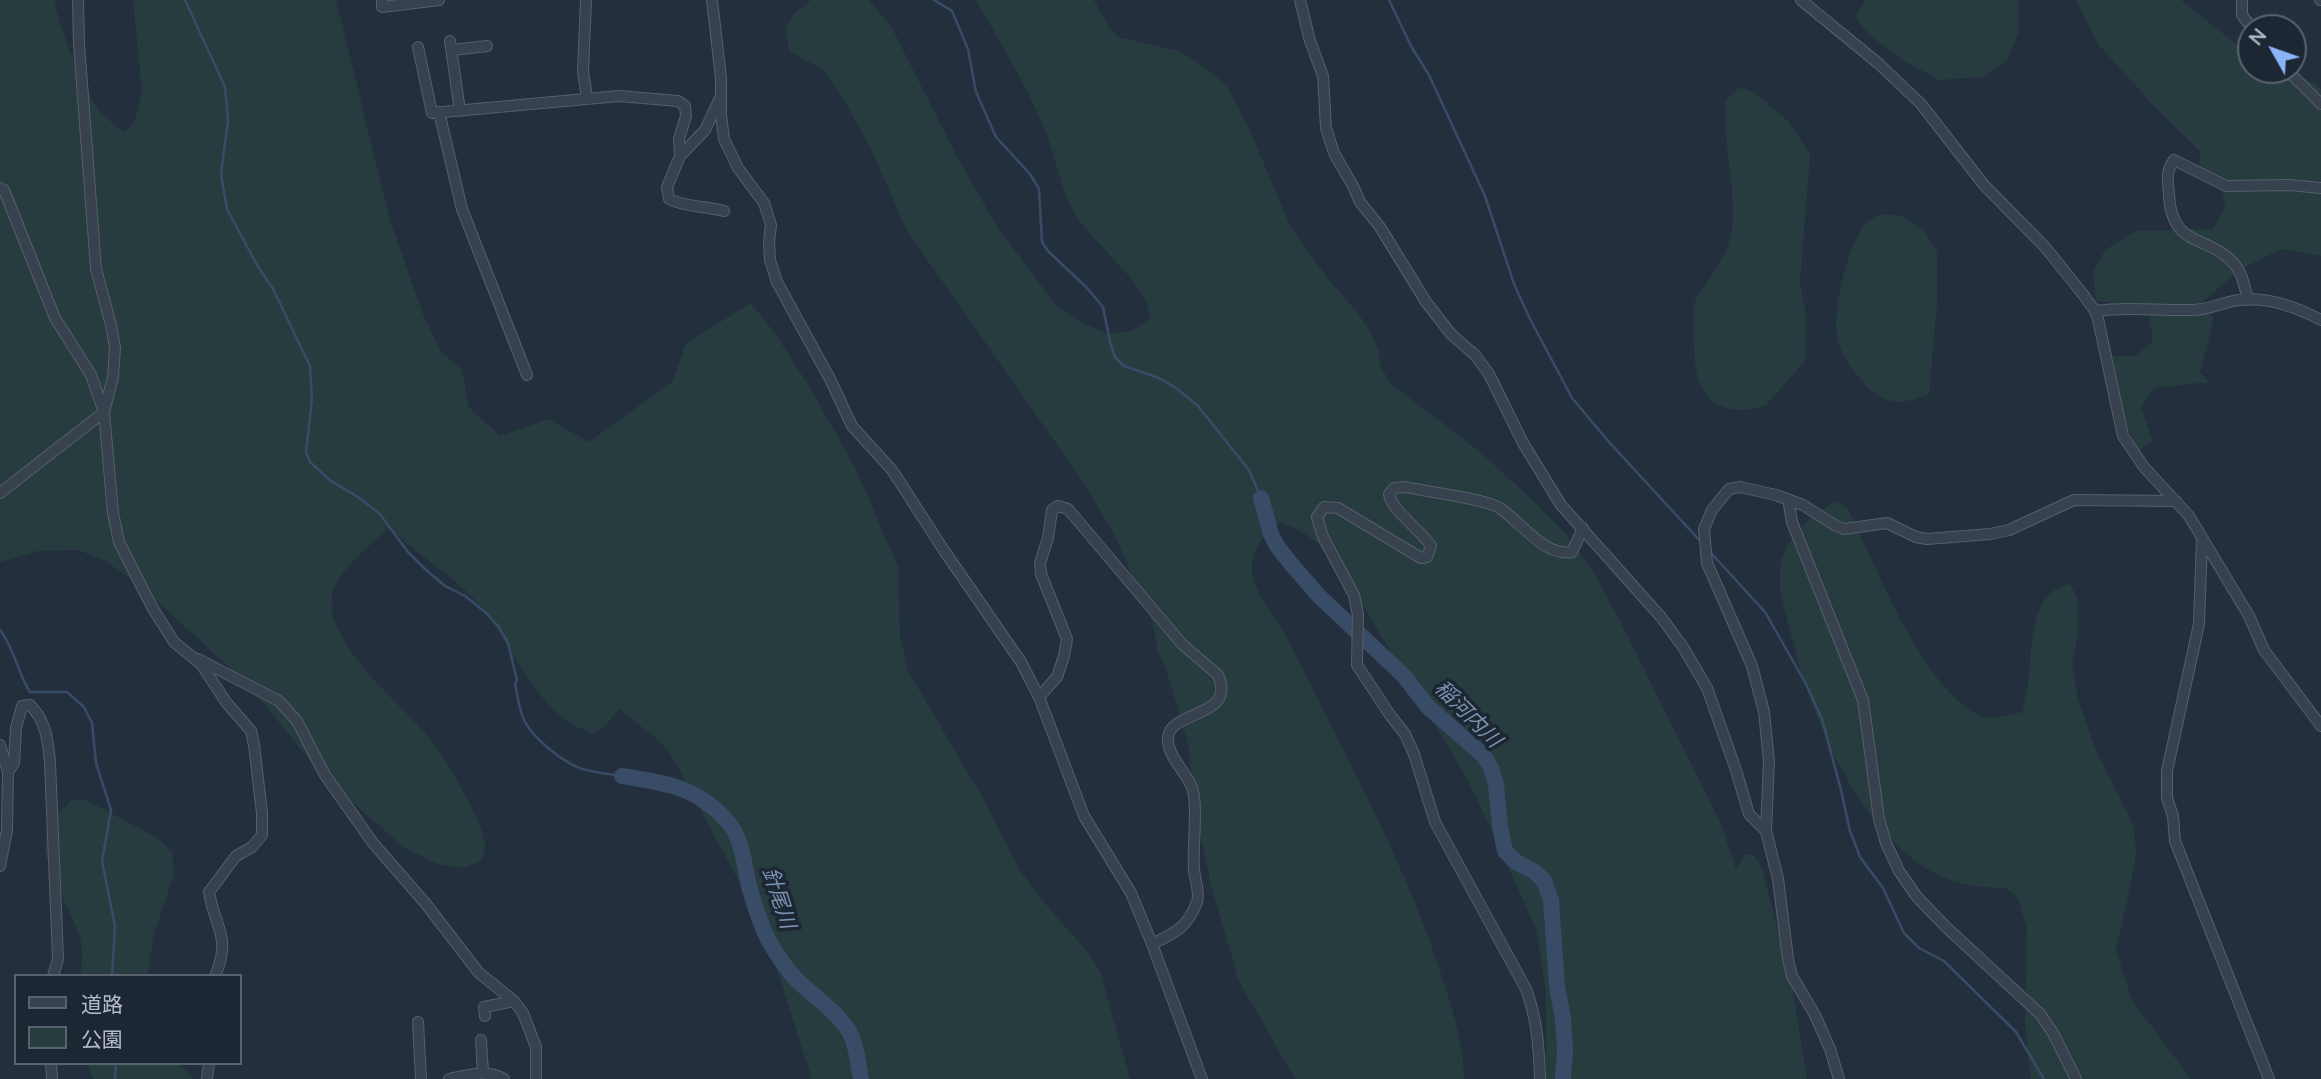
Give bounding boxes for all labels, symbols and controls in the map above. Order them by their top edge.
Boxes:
north arrow [2237,14,2307,84]
text: N [2244,23,2271,49]
water label: 稲河内川 [1429,675,1507,753]
water label: 針尾川 [757,864,801,932]
legend [14,974,242,1065]
text: 道路 [81,991,123,1016]
text: 公園 [81,1026,123,1051]

